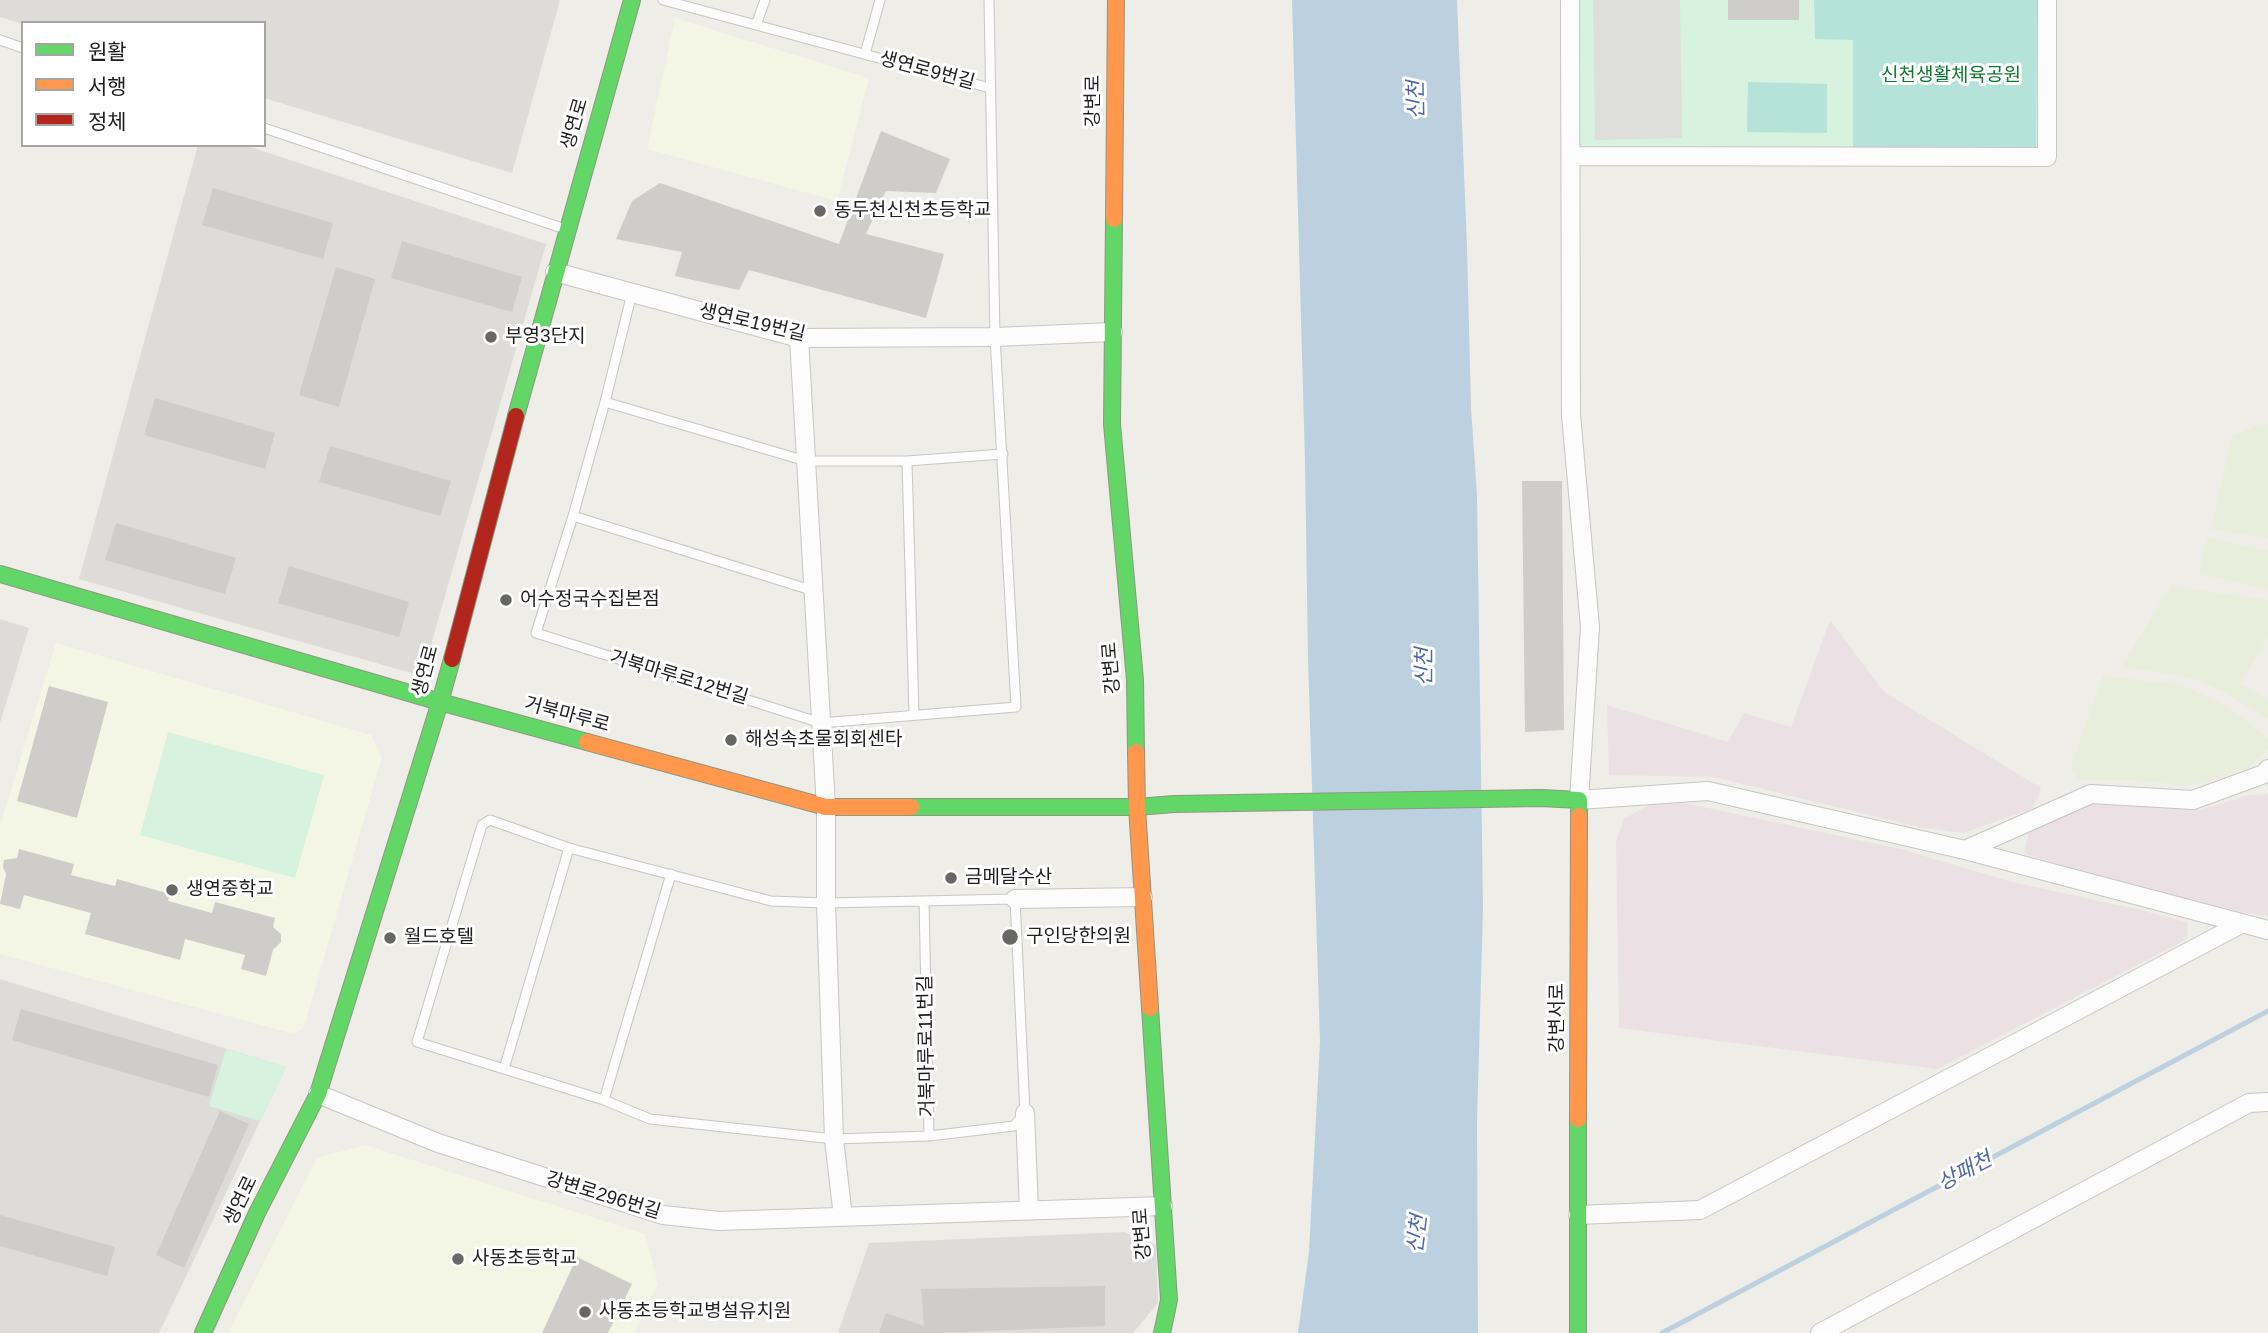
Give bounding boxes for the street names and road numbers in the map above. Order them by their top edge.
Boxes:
street label: 생연로9번길 [877,47,977,95]
street label: 강변로 [1083,75,1105,127]
street label: 생연로 [557,96,593,152]
street label: 생연로19번길 [697,300,807,346]
street label: 강변로 [1099,641,1125,695]
street label: 생연로 [408,643,444,699]
street label: 거북마루로12번길 [607,646,751,710]
street label: 거북마루로 [522,693,612,737]
street label: 거북마루로11번길 [914,975,940,1117]
street label: 강변서로 [1547,983,1569,1053]
street label: 강변로296번길 [543,1168,663,1224]
street label: 생연로 [219,1172,263,1230]
street label: 강변로 [1130,1207,1156,1261]

